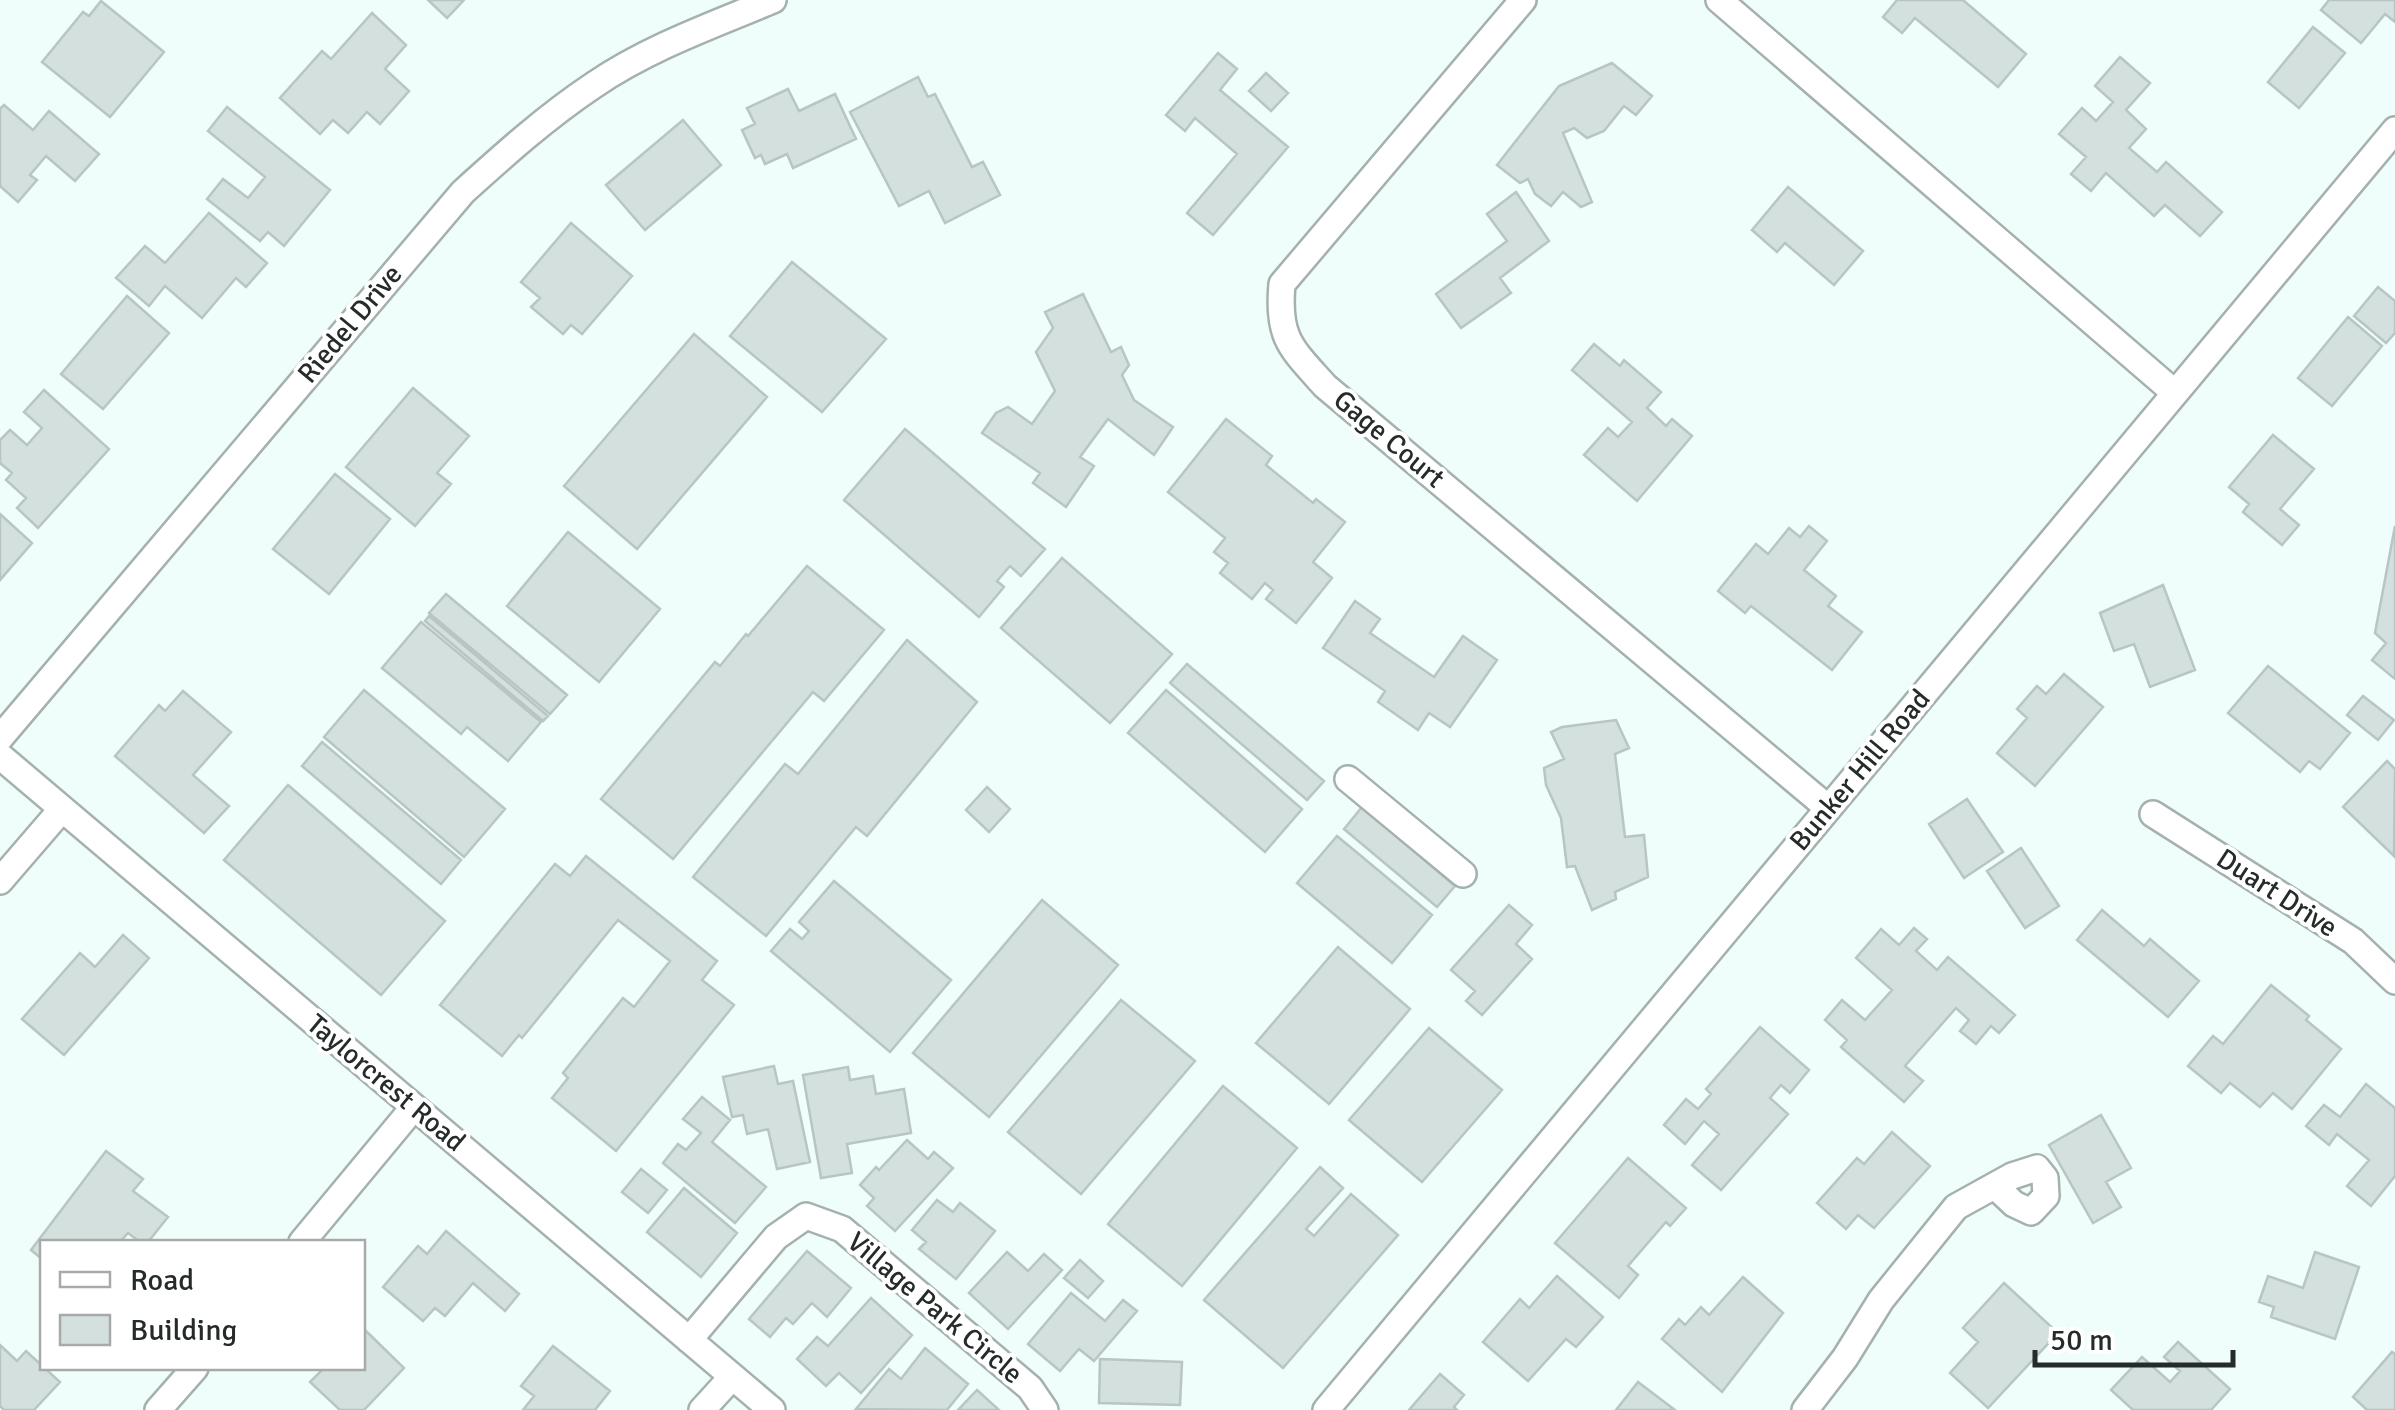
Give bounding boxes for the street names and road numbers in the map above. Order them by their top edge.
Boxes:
street label: Riedel Drive [291,258,409,390]
street label: Gage Court [1327,383,1452,495]
street label: Bunker Hill Road [1783,682,1937,858]
street label: Duart Drive [2210,841,2344,945]
street label: Taylorcrest Road [300,1007,472,1159]
street label: Village Park Circle [840,1225,1030,1391]

